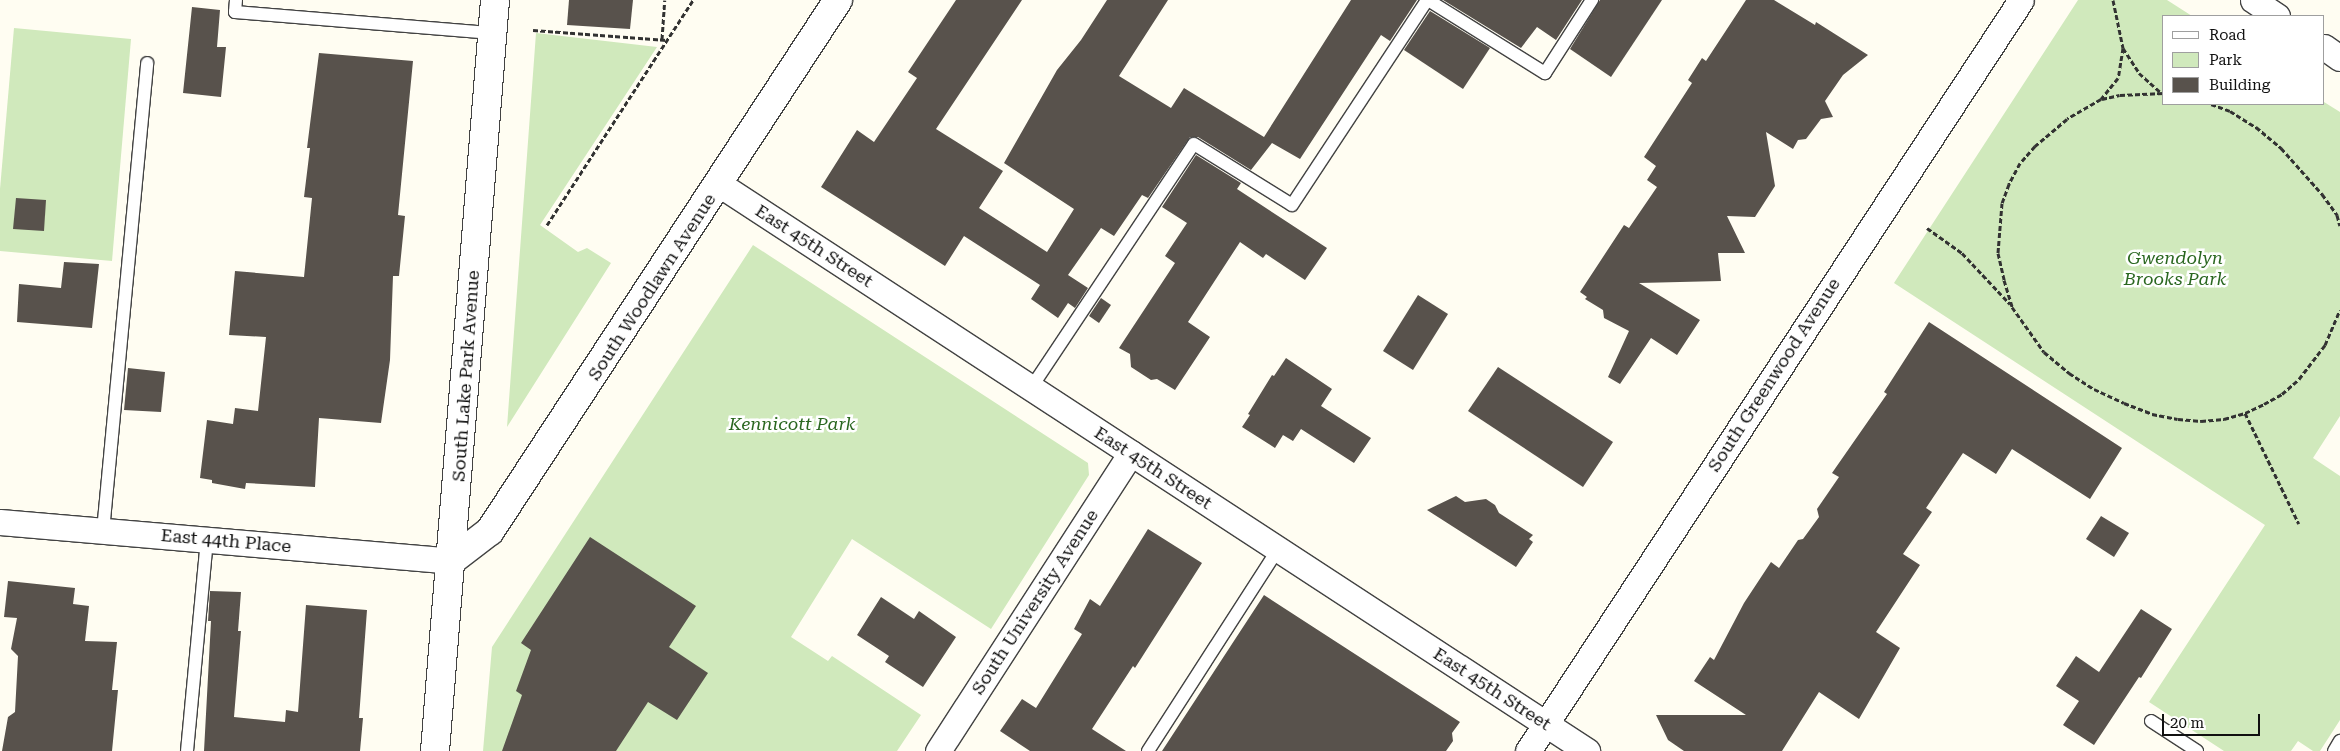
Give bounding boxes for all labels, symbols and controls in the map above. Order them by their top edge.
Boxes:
legend [2162,15,2325,105]
text: Road [2209,26,2246,44]
text: Park [2209,51,2242,69]
text: Building [2209,76,2270,94]
street label: South Woodlawn Avenue [583,190,721,384]
street label: East 45th Street [751,200,877,292]
park label: Gwendolyn Brooks Park [2124,248,2226,290]
street label: South Lake Park Avenue [448,270,484,482]
street label: South Greenwood Avenue [1703,274,1845,476]
park label: Kennicott Park [729,413,855,435]
street label: East 45th Street [1090,422,1216,514]
street label: South University Avenue [967,505,1103,699]
street label: East 44th Place [160,525,292,557]
street label: East 45th Street [1429,643,1555,735]
scale bar [2165,704,2262,736]
text: 20 m [2170,714,2204,732]

